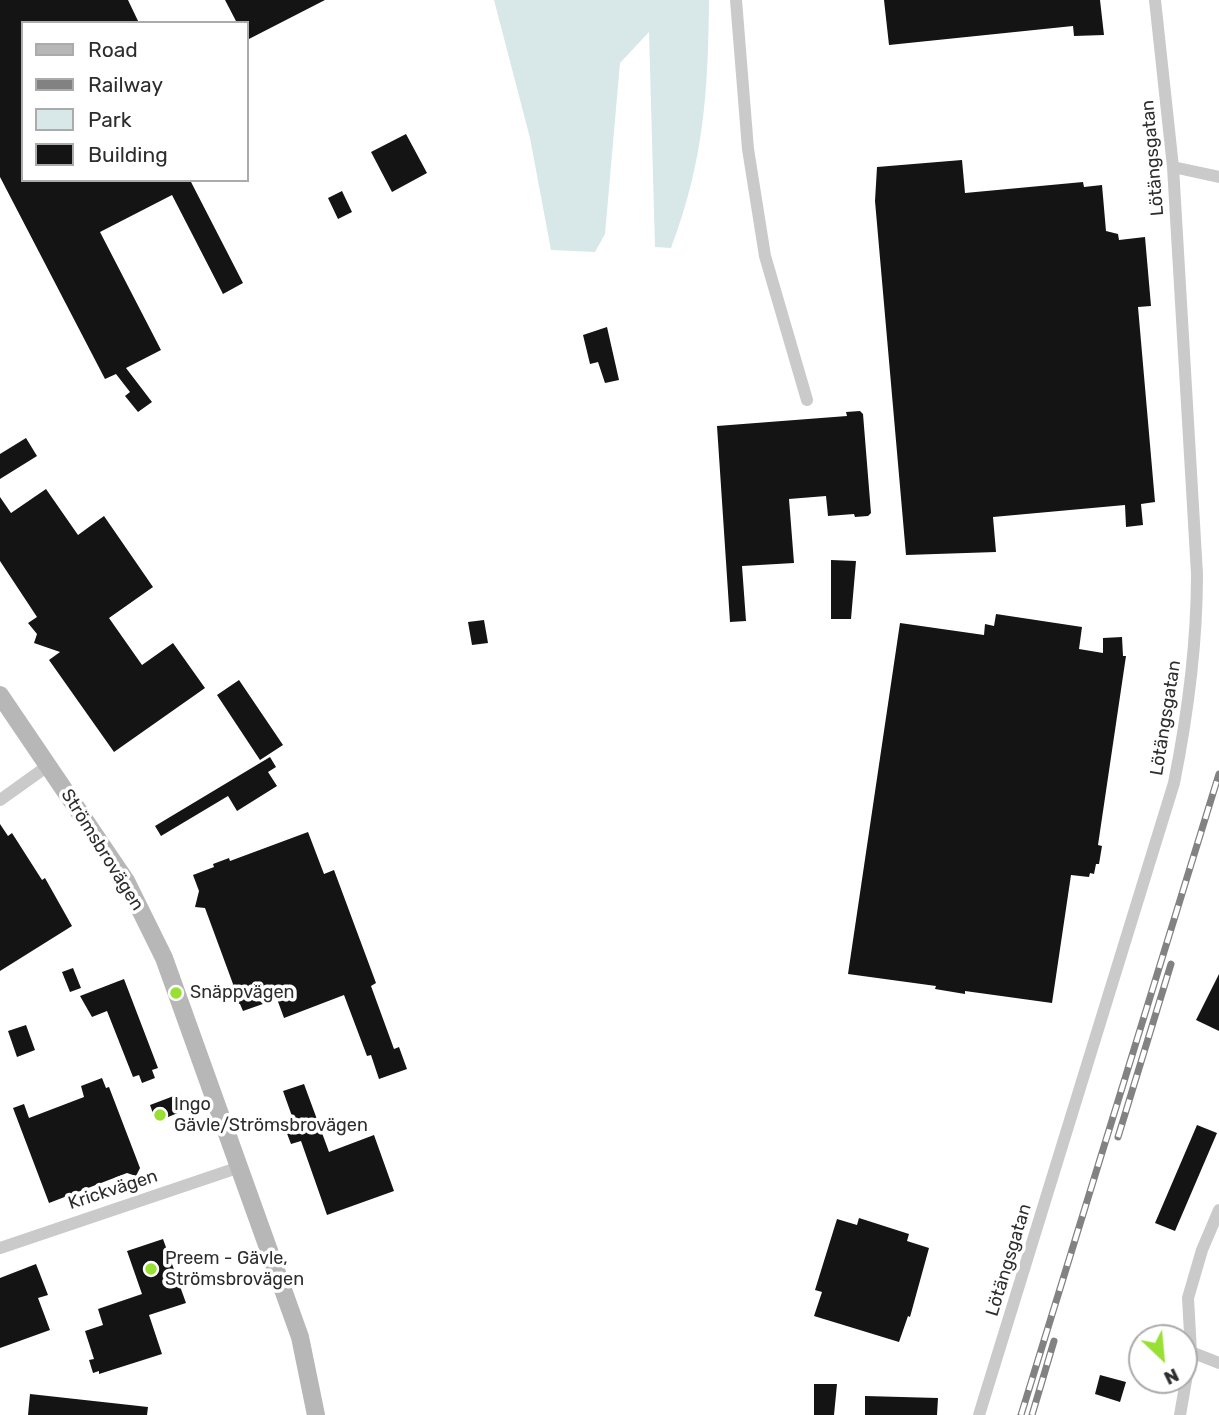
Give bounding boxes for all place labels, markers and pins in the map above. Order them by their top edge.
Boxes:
place label: Snäppvägen [190,982,294,1004]
marker: Snäppvägen [168,985,184,1001]
place label: Ingo Gävle/Strömsbrovägen [174,1094,368,1136]
marker: Ingo Gävle/Strömsbrovägen [152,1107,168,1123]
place label: Preem - Gävle, Strömsbrovägen [165,1248,304,1290]
marker: Preem - Gävle, Strömsbrovägen [143,1261,159,1277]

